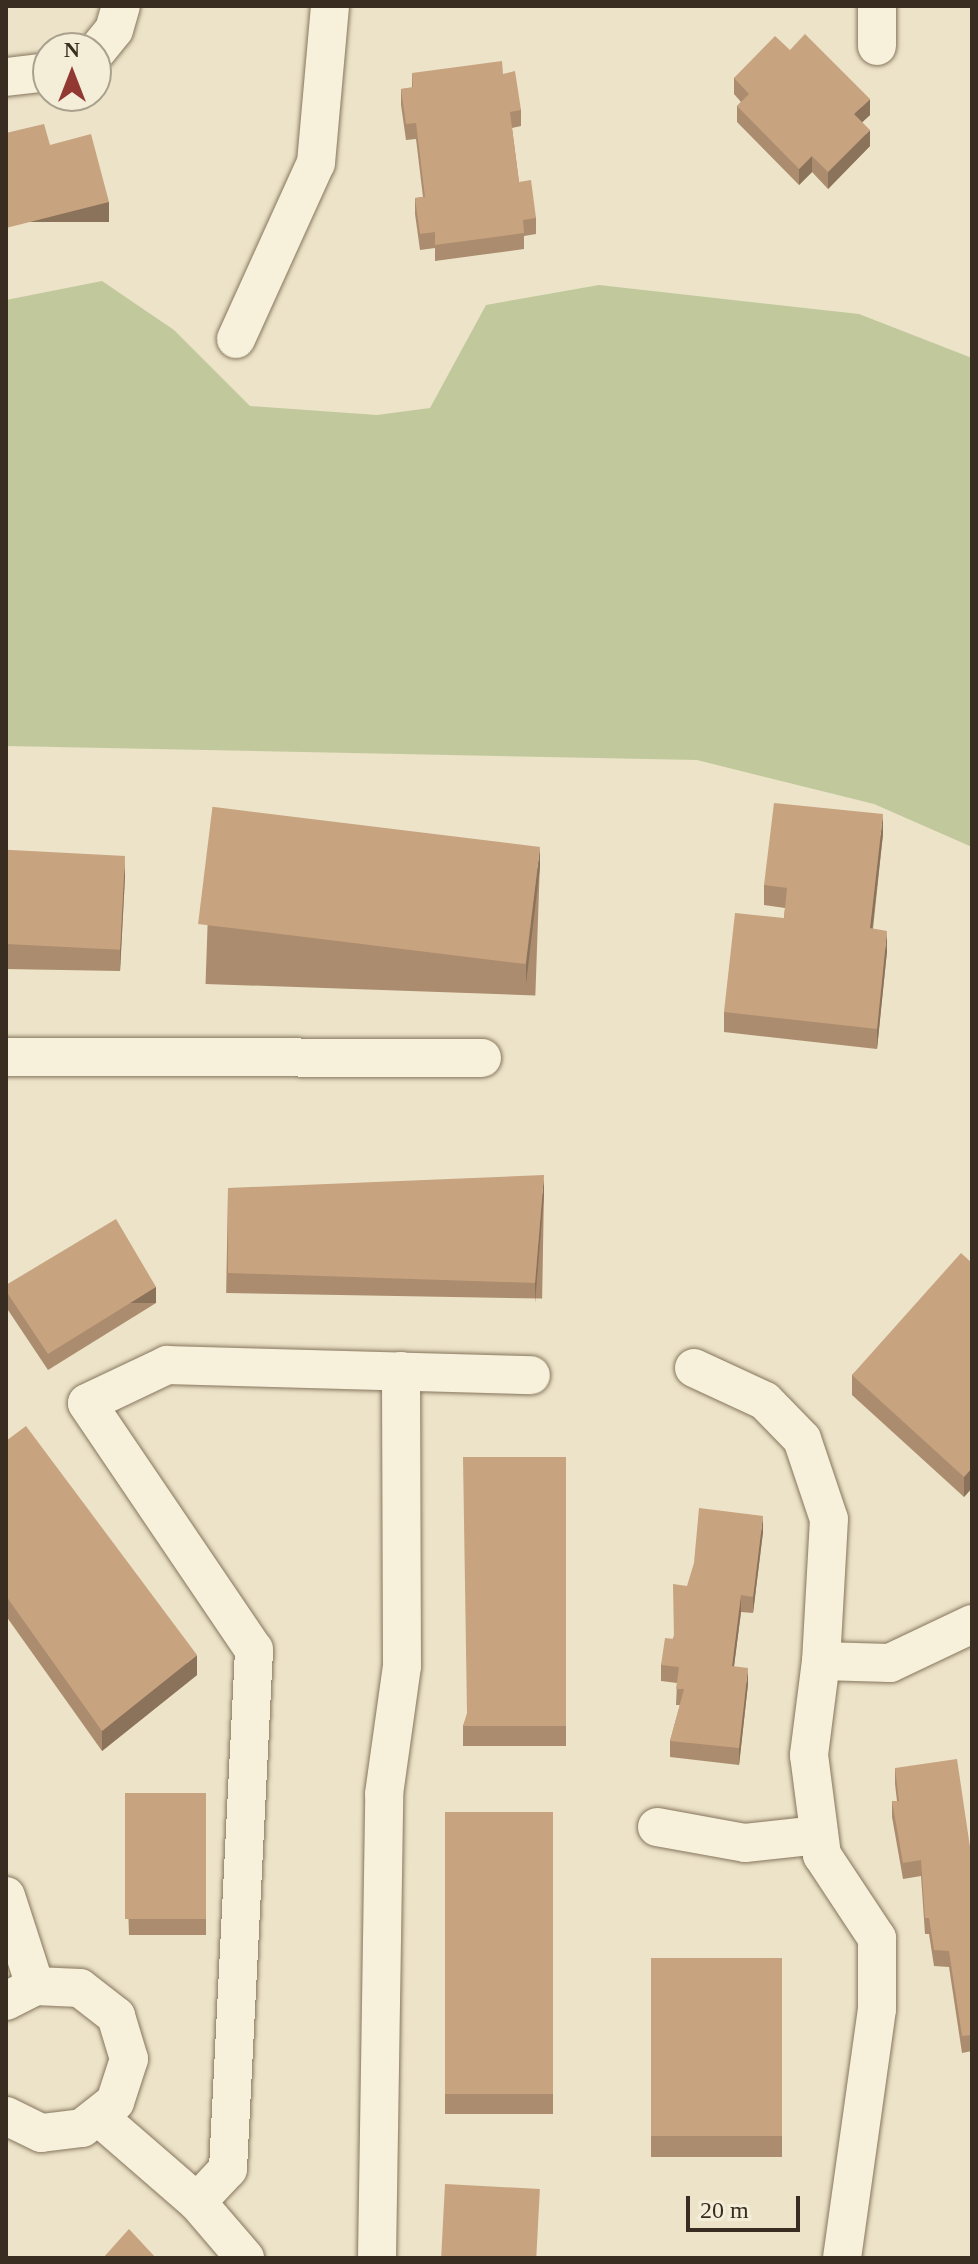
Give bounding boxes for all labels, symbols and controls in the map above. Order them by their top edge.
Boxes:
north arrow [32,32,112,112]
text: N [64,37,80,62]
scale bar [690,2180,804,2230]
text: 20 m [700,2197,749,2223]

